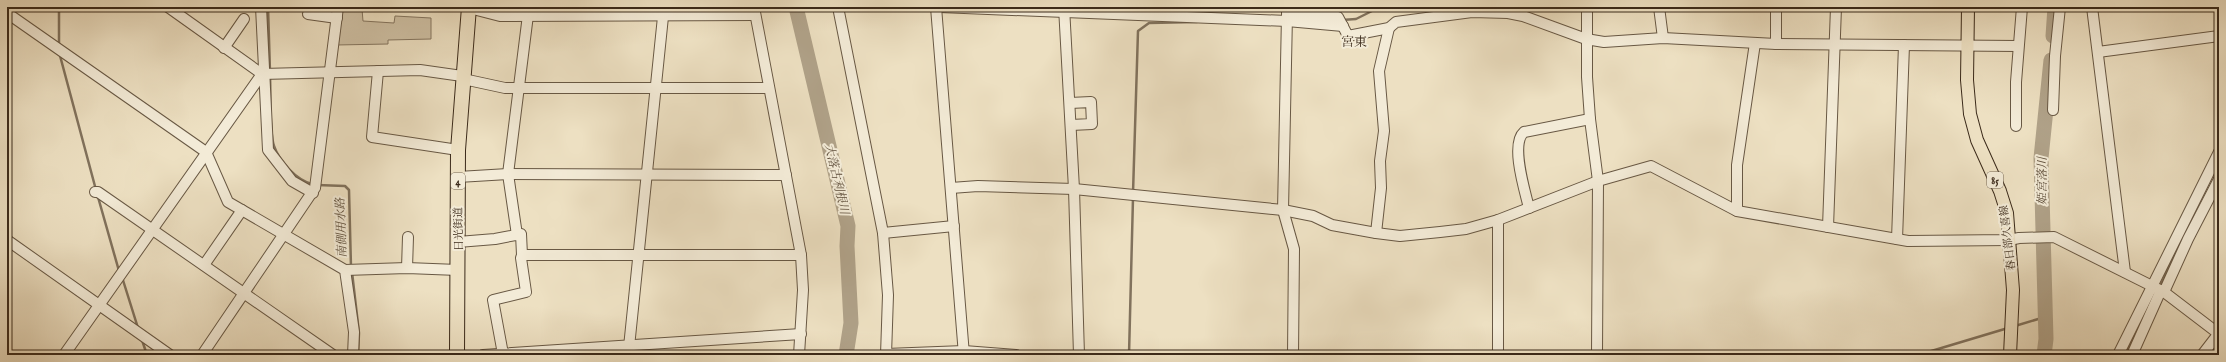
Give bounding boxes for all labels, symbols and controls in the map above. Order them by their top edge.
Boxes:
district label: 宮東 [1341,34,1367,51]
water label: 大落古利根川 [821,142,852,218]
water label: 姫宮落川 [2035,155,2050,205]
road number: 85 [1987,172,2003,188]
road number: 4 [451,173,465,189]
water label: 南側用水路 [333,197,350,258]
street label: 春日部久喜線 [1997,204,2019,271]
street label: 日光街道 [452,207,466,251]

